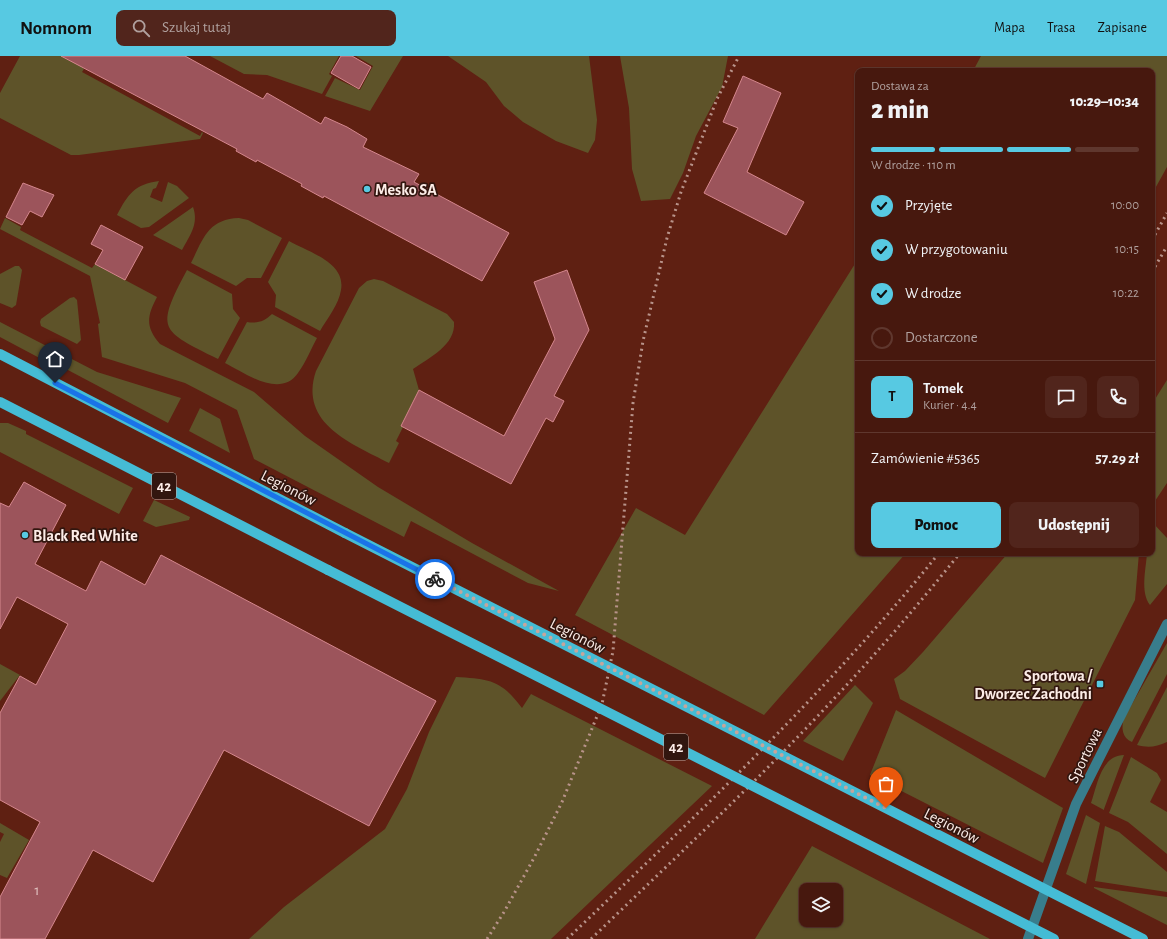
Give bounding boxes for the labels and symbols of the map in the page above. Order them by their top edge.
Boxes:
place label: Mesko SA [375,182,437,198]
marker: Mesko SA [362,184,372,194]
pin [38,342,72,383]
street label: Legionów [258,467,319,509]
road number: 42 [152,473,176,499]
place label: Black Red White [33,528,138,544]
marker: Black Red White [20,530,30,540]
courier [415,559,455,599]
street label: Legionów [547,615,608,657]
place label: Sportowa / Dworzec Zachodni [974,668,1092,702]
marker: Sportowa / Dworzec Zachodni [1095,679,1105,689]
street label: Sportowa [1065,725,1105,785]
road number: 42 [664,734,688,760]
pin [869,767,903,808]
street label: Legionów [921,805,982,847]
house number: 1 [35,884,39,898]

